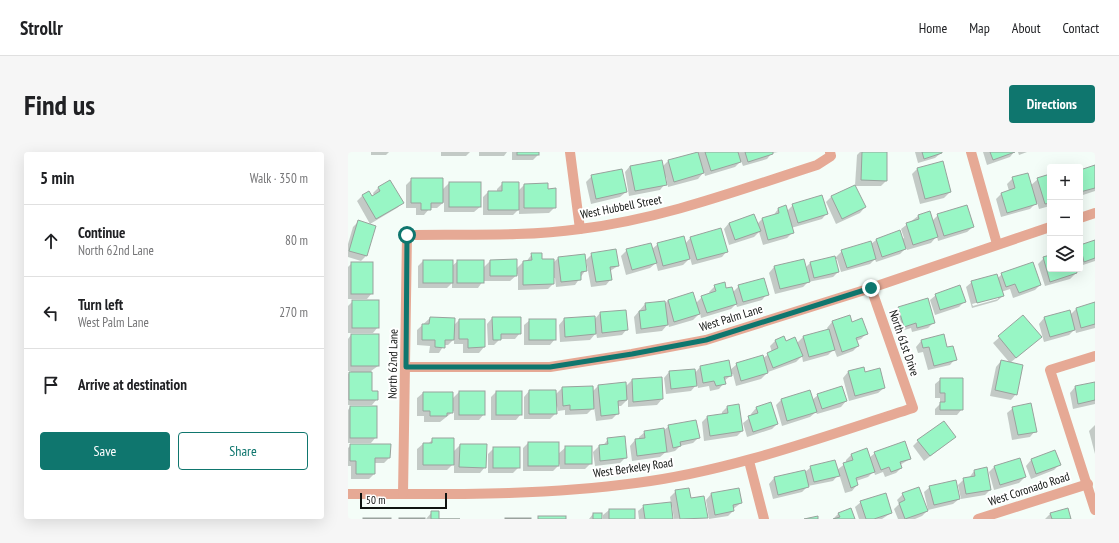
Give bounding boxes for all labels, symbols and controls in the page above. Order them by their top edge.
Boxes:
text: Strollr [20,16,63,40]
text: Home [919,19,947,37]
text: Map [969,19,990,37]
text: About [1012,19,1041,37]
text: Contact [1063,19,1099,37]
button: Directions [1009,85,1095,123]
text: Find us [24,86,95,123]
map controls [1047,164,1083,272]
button: + [1047,164,1083,200]
text: 5 min [40,167,74,189]
text: Walk · 350 m [250,170,308,187]
street label: West Hubbell Street [579,191,663,222]
button: − [1047,200,1083,236]
text: Continue [78,223,125,242]
route start [398,226,416,244]
icon: ahead [40,230,62,252]
text: 80 m [285,232,308,249]
button: layers [1047,236,1083,272]
text: North 62nd Lane [78,242,154,259]
route end [862,279,880,297]
text: Turn left [78,295,123,314]
street label: West Palm Lane [697,301,764,334]
icon: left [40,302,62,324]
text: 270 m [279,304,308,321]
street label: North 61st Drive [886,308,923,378]
text: West Palm Lane [78,314,149,331]
street label: North 62nd Lane [384,329,401,399]
icon: arrive [40,374,62,396]
text: Arrive at destination [78,375,187,394]
button: Save [40,432,170,470]
button: Share [178,432,308,470]
street label: West Berkeley Road [592,454,674,481]
street label: West Coronado Road [986,468,1071,509]
scale bar [360,491,447,510]
text: 50 m [366,493,385,507]

